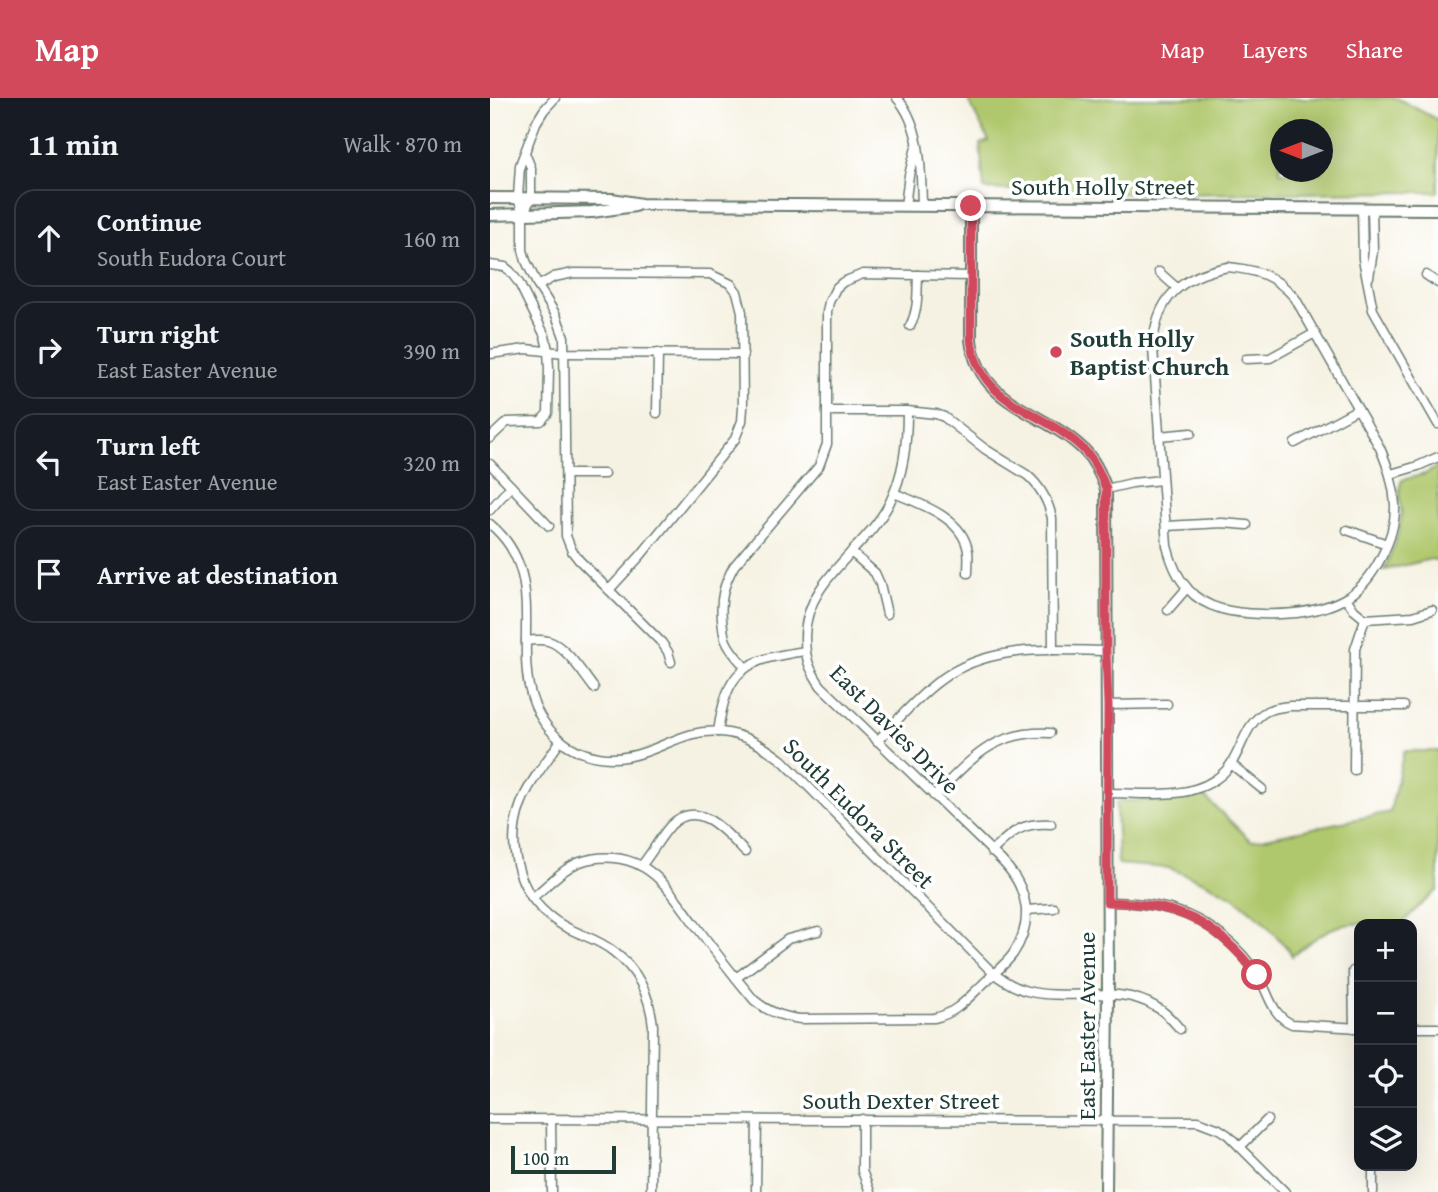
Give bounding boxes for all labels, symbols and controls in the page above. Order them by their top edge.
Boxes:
text: Map [35,25,99,73]
text: Map [1161,32,1204,67]
text: Layers [1242,32,1308,67]
text: Share [1346,32,1403,67]
north arrow [1270,119,1333,182]
text: 11 min [28,122,118,166]
text: Walk · 870 m [343,127,462,160]
street label: South Holly Street [1011,169,1195,204]
route end [955,190,986,221]
text: Continue [97,202,202,241]
icon: ahead [30,219,68,257]
text: 160 m [403,222,460,255]
text: South Eudora Court [97,241,286,274]
text: Turn right [97,314,219,353]
place label: South Holly Baptist Church [1070,321,1229,384]
icon: right [30,331,68,369]
text: 390 m [403,334,460,367]
marker: South Holly Baptist Church [1048,344,1064,360]
text: East Easter Avenue [97,353,278,386]
text: Turn left [97,426,200,465]
icon: left [30,443,68,481]
text: 320 m [403,446,460,479]
text: East Easter Avenue [97,465,278,498]
icon: arrive [30,555,68,593]
text: Arrive at destination [97,555,338,594]
street label: East Davies Drive [822,656,968,802]
street label: South Eudora Street [775,729,943,897]
map controls [1354,919,1417,1171]
button: + [1354,919,1417,982]
street label: East Easter Avenue [1069,932,1104,1120]
route start [1241,959,1272,990]
button: − [1354,982,1417,1045]
button: locate [1354,1045,1417,1108]
street label: South Dexter Street [802,1083,1000,1118]
button: layers [1354,1108,1417,1171]
scale bar [511,1143,616,1175]
text: 100 m [522,1144,569,1172]

